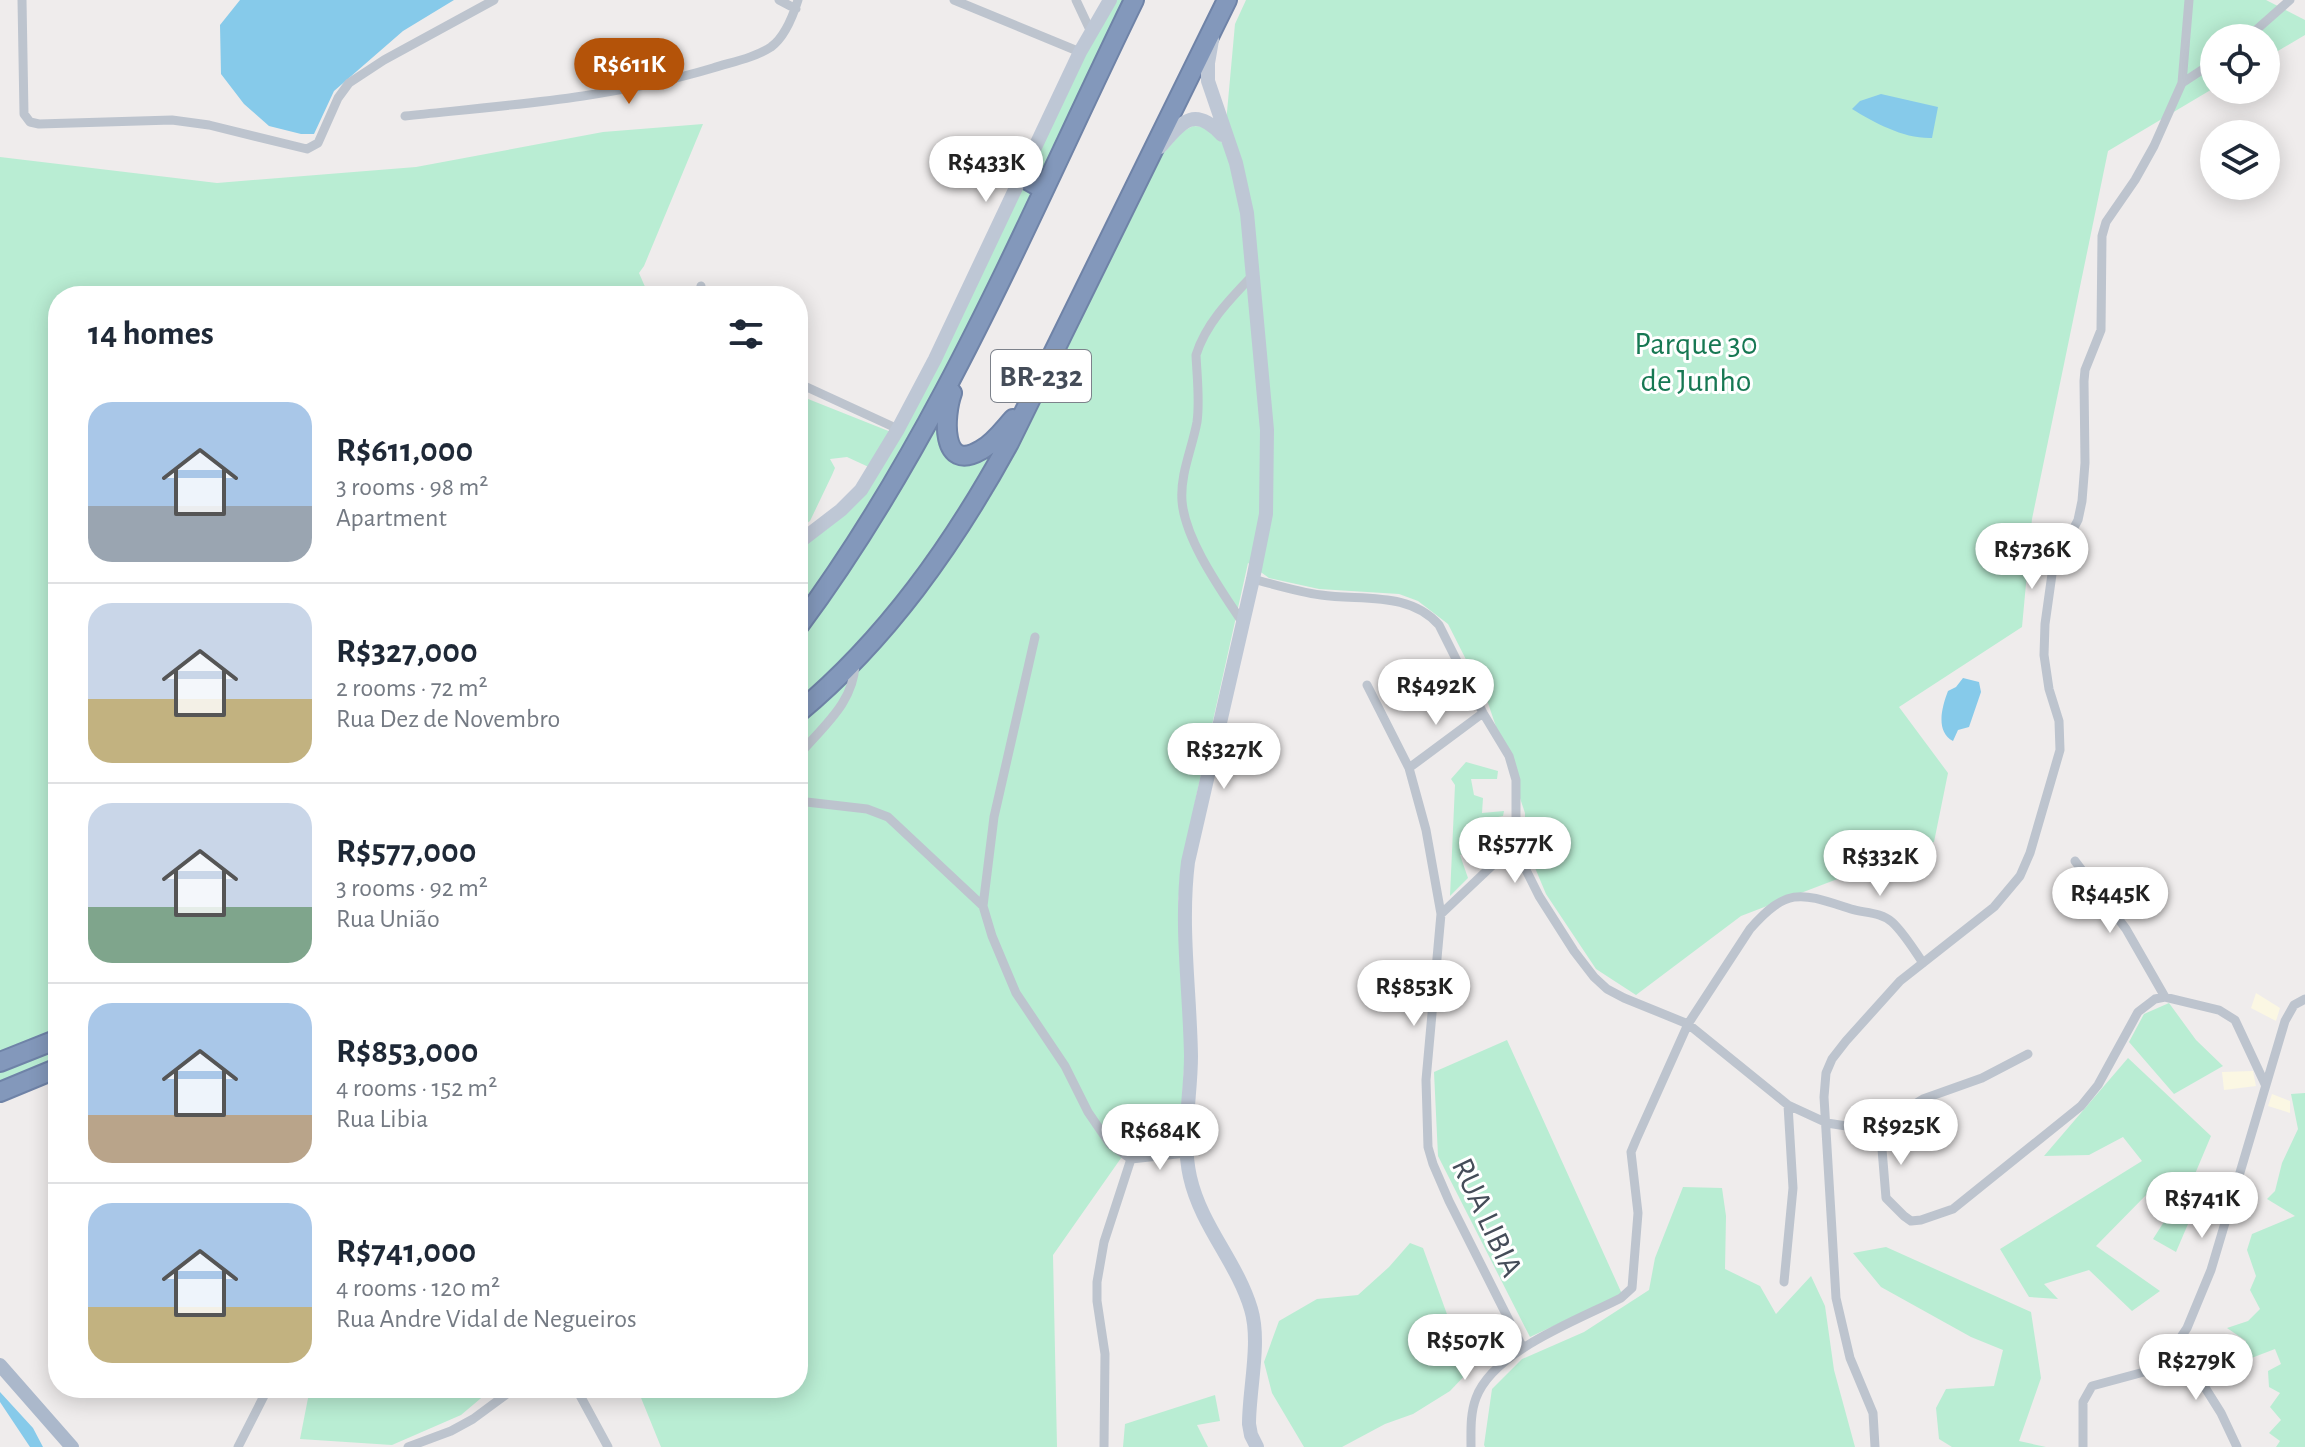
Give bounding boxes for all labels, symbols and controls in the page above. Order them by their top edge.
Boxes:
map controls [2200,24,2280,200]
button: locate [2200,24,2280,104]
pin: R$611K [564,38,694,106]
text: R$611K [592,51,666,77]
button: layers [2200,120,2280,200]
pin: R$433K [921,136,1051,204]
text: R$433K [947,149,1025,175]
icon: filters [724,312,768,356]
text: 14 homes [88,317,214,351]
park label: Parque 30 de Junho [1634,328,1758,397]
road number: BR-232 [991,350,1091,402]
icon: home [152,434,248,530]
text: R$611,000 [336,434,473,468]
text: 3 rooms · 98 m² [336,474,488,500]
text: Apartment [336,505,447,531]
pin: R$736K [1967,523,2097,591]
text: R$736K [1993,536,2071,562]
icon: home [152,635,248,731]
text: R$327,000 [336,635,478,669]
pin: R$492K [1371,659,1501,727]
text: R$492K [1396,672,1476,698]
text: 2 rooms · 72 m² [336,675,488,701]
text: Rua Dez de Novembro [336,706,560,732]
pin: R$327K [1159,723,1289,791]
text: R$327K [1186,736,1262,762]
pin: R$577K [1450,817,1580,885]
text: R$577K [1477,830,1553,856]
pin: R$332K [1815,830,1945,898]
icon: home [152,835,248,931]
text: R$577,000 [336,835,476,869]
text: R$332K [1842,843,1918,869]
pin: R$445K [2045,867,2175,935]
text: 3 rooms · 92 m² [336,875,488,901]
text: R$445K [2070,880,2150,906]
text: Rua União [336,906,440,932]
pin: R$853K [1349,960,1479,1028]
text: R$853K [1375,973,1453,999]
icon: home [152,1035,248,1131]
text: R$853,000 [336,1035,478,1069]
text: 4 rooms · 152 m² [336,1075,497,1101]
pin: R$925K [1836,1099,1966,1167]
pin: R$684K [1095,1104,1225,1172]
text: Rua Libia [336,1106,428,1132]
text: R$925K [1862,1112,1940,1138]
text: R$684K [1120,1117,1200,1143]
street label: RUA LIBIA [1446,1153,1528,1282]
pin: R$741K [2137,1172,2267,1240]
text: R$741K [2164,1185,2240,1211]
icon: home [152,1235,248,1331]
text: R$741,000 [336,1235,476,1269]
text: 4 rooms · 120 m² [336,1275,500,1301]
text: Rua Andre Vidal de Negueiros [336,1306,637,1332]
pin: R$507K [1400,1314,1530,1382]
text: R$507K [1426,1327,1504,1353]
pin: R$279K [2131,1334,2261,1402]
text: R$279K [2157,1347,2235,1373]

